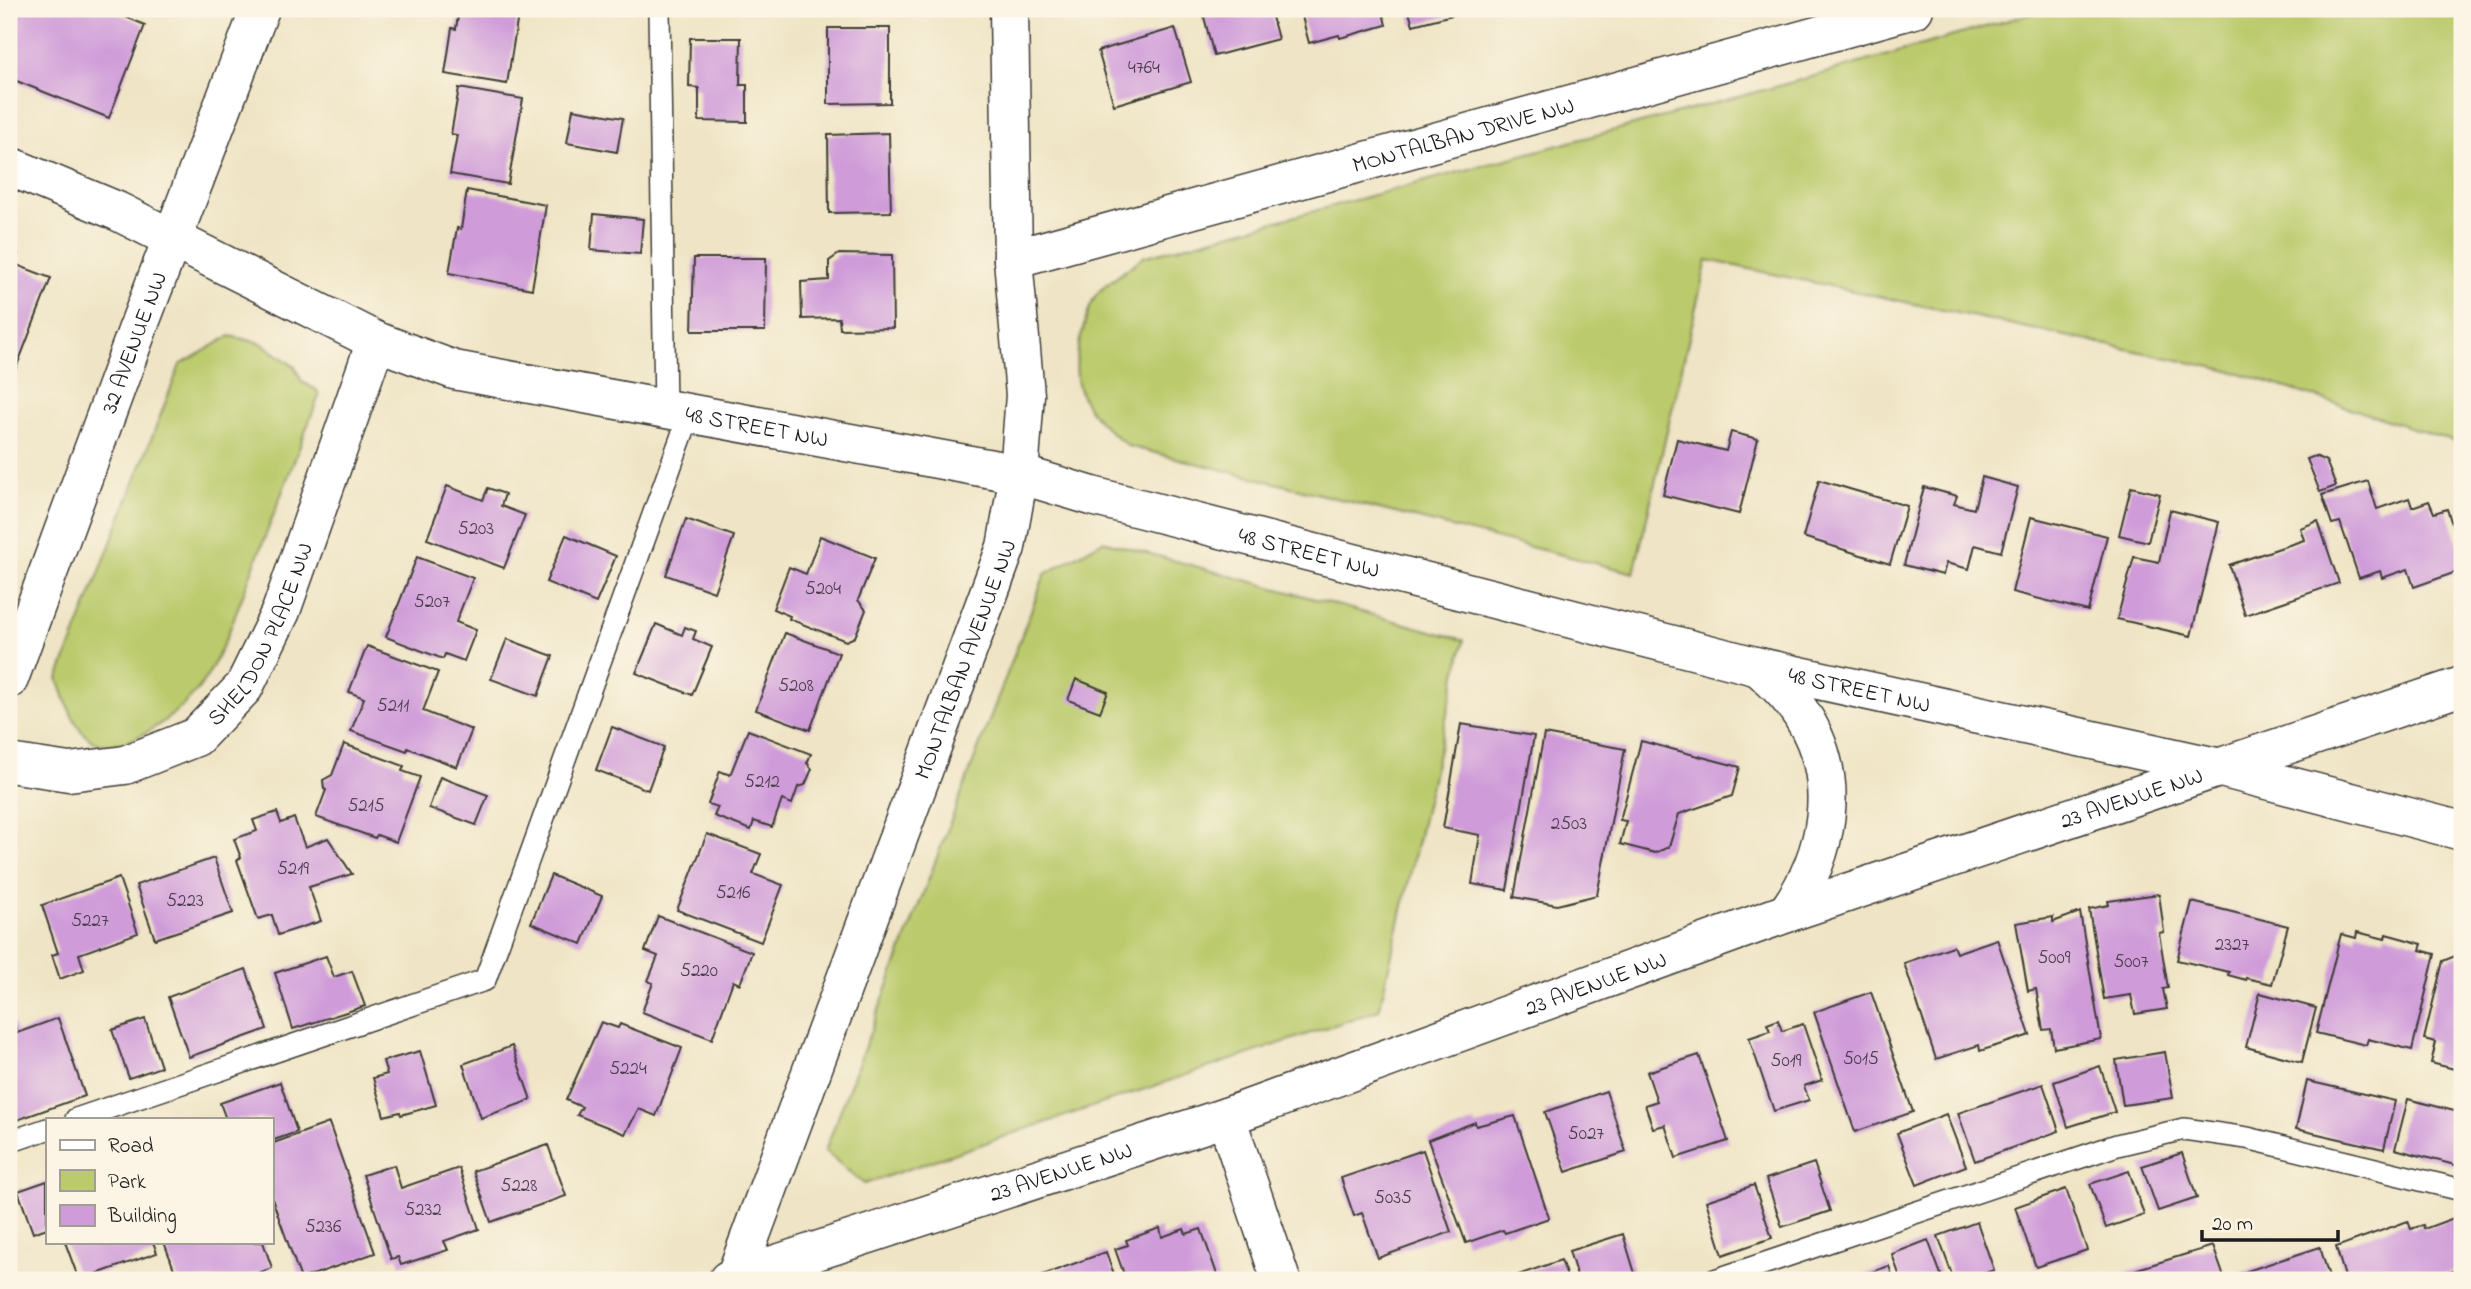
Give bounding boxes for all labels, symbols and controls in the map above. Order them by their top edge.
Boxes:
house number: 4764 [1128,55,1160,82]
street label: MONTALBAN DRIVE NW [1349,90,1578,183]
street label: 32 AVENUE NW [94,267,177,418]
street label: 48 STREET NW [682,399,831,458]
house number: 5203 [458,516,494,543]
street label: 48 STREET NW [1234,520,1383,588]
street label: MONTALBAN AVENUE NW [907,535,1026,785]
street label: SHELDON PLACE NW [201,539,323,735]
house number: 5204 [805,576,841,603]
house number: 5207 [414,589,450,616]
street label: 48 STREET NW [1785,660,1933,723]
house number: 5208 [778,673,814,700]
house number: 5211 [377,693,409,720]
street label: 23 AVENUE NW [2056,760,2208,839]
house number: 5212 [744,769,780,796]
house number: 5215 [347,793,385,820]
house number: 2503 [1551,811,1587,838]
house number: 5219 [277,856,309,883]
house number: 5216 [716,880,750,907]
house number: 5223 [166,888,204,915]
house number: 5227 [71,908,109,935]
house number: 2327 [2215,932,2249,959]
street label: 23 AVENUE NW [1521,944,1672,1026]
house number: 5009 [2037,945,2071,972]
house number: 5007 [2113,949,2149,976]
house number: 5220 [680,958,718,985]
house number: 5015 [1843,1046,1879,1073]
house number: 5019 [1771,1048,1802,1075]
house number: 5224 [609,1056,647,1083]
legend [46,1118,273,1244]
house number: 5027 [1568,1121,1604,1148]
text: Road [108,1132,154,1162]
street label: 23 AVENUE NW [986,1135,1137,1212]
text: Park [108,1168,147,1198]
house number: 5228 [501,1173,537,1200]
house number: 5035 [1374,1185,1412,1212]
house number: 5232 [404,1197,442,1224]
scale bar [2202,1198,2338,1242]
text: Building [107,1202,177,1234]
text: 20 m [2212,1210,2253,1240]
house number: 5236 [305,1214,341,1241]

